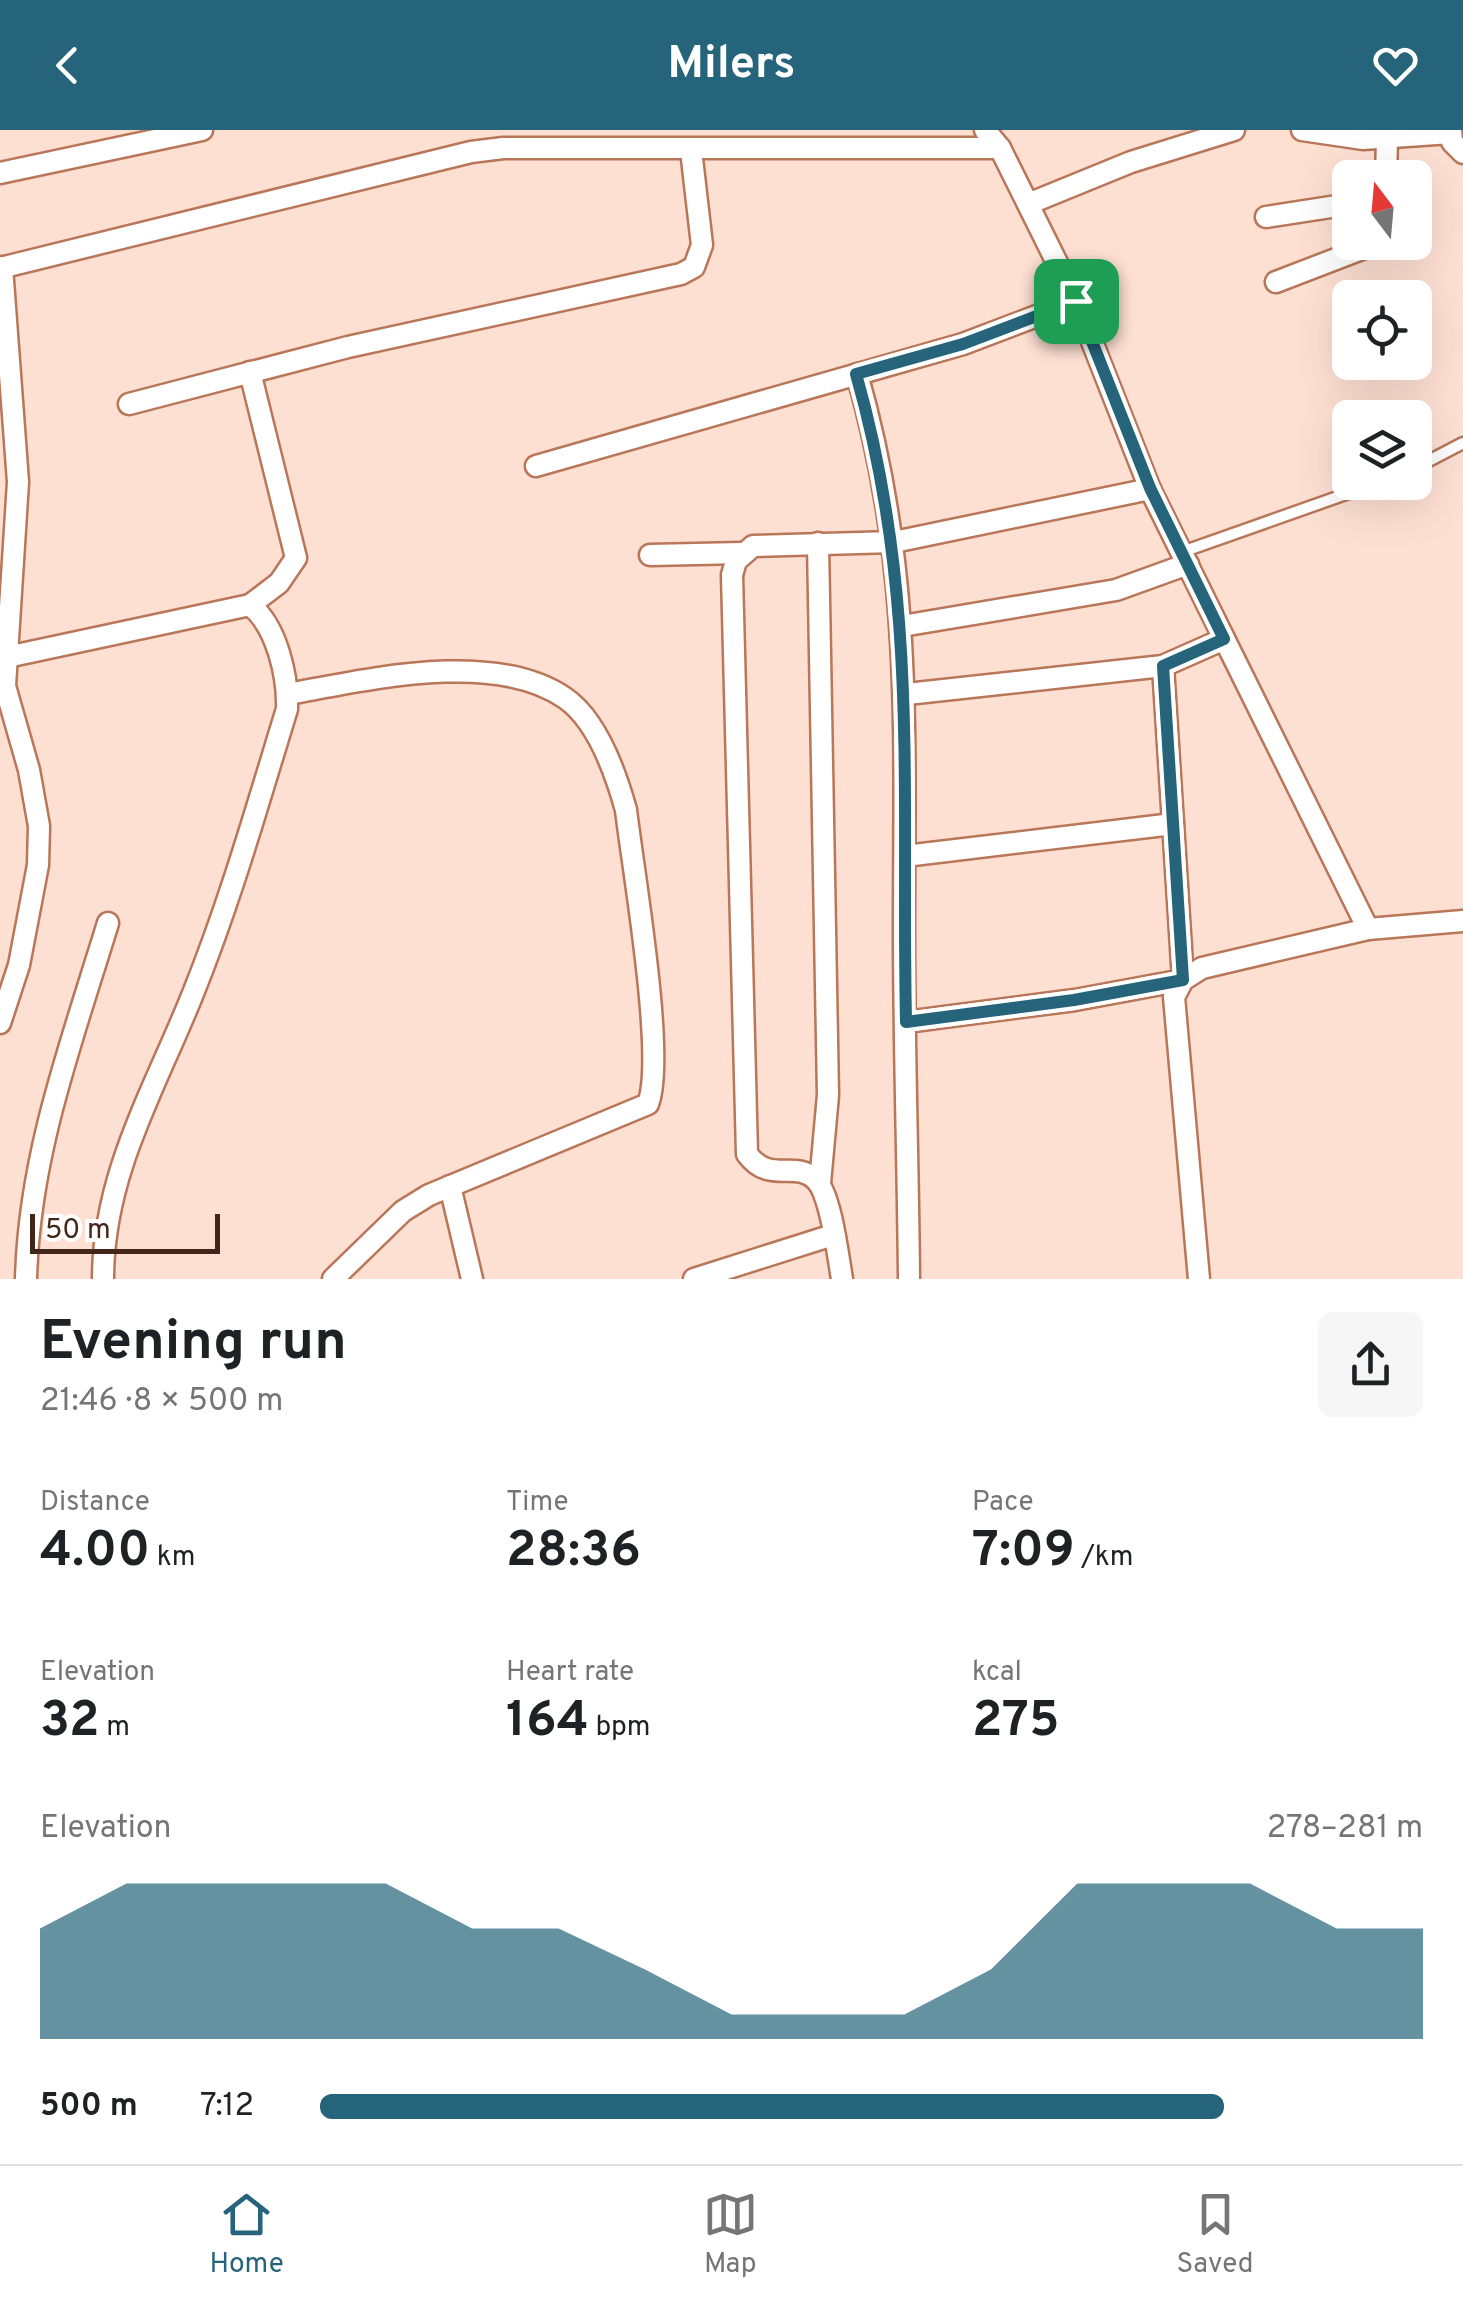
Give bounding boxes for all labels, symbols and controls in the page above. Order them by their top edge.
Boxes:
text: Milers [668,37,795,94]
icon: back [40,38,95,93]
icon: heart [1368,38,1423,93]
north arrow [1332,160,1432,260]
map controls [1332,160,1432,500]
pin [1034,259,1119,344]
icon: arrive [1049,274,1104,329]
button: locate [1332,280,1432,380]
button: layers [1332,400,1432,500]
scale bar [30,1209,220,1254]
text: 50 m [45,1213,111,1249]
text: Evening run [40,1309,347,1379]
button: share [1318,1312,1423,1417]
text: 21:46 · 8 × 500 m [40,1382,283,1422]
text: Distance [40,1485,150,1521]
text: Time [506,1485,569,1521]
text: Pace [972,1485,1034,1521]
text: 4.00 [40,1521,150,1584]
text: 28:36 [506,1521,641,1584]
text: 7:09 [972,1521,1075,1584]
text: km [150,1540,196,1576]
text: /km [1075,1540,1134,1576]
text: Elevation [40,1655,155,1691]
text: Heart rate [506,1655,634,1691]
text: kcal [972,1655,1022,1691]
text: 32 [40,1691,100,1754]
text: 164 [506,1691,589,1754]
text: 275 [972,1691,1059,1754]
text: m [100,1710,130,1746]
text: bpm [589,1710,650,1746]
text: Elevation [40,1809,172,1849]
text: 278–281 m [1267,1809,1423,1849]
text: 500 m [40,2087,138,2127]
text: 7:12 [200,2087,254,2127]
tab: Home [209,2187,284,2283]
tab: Map [703,2187,758,2283]
tab: Saved [1177,2187,1254,2283]

